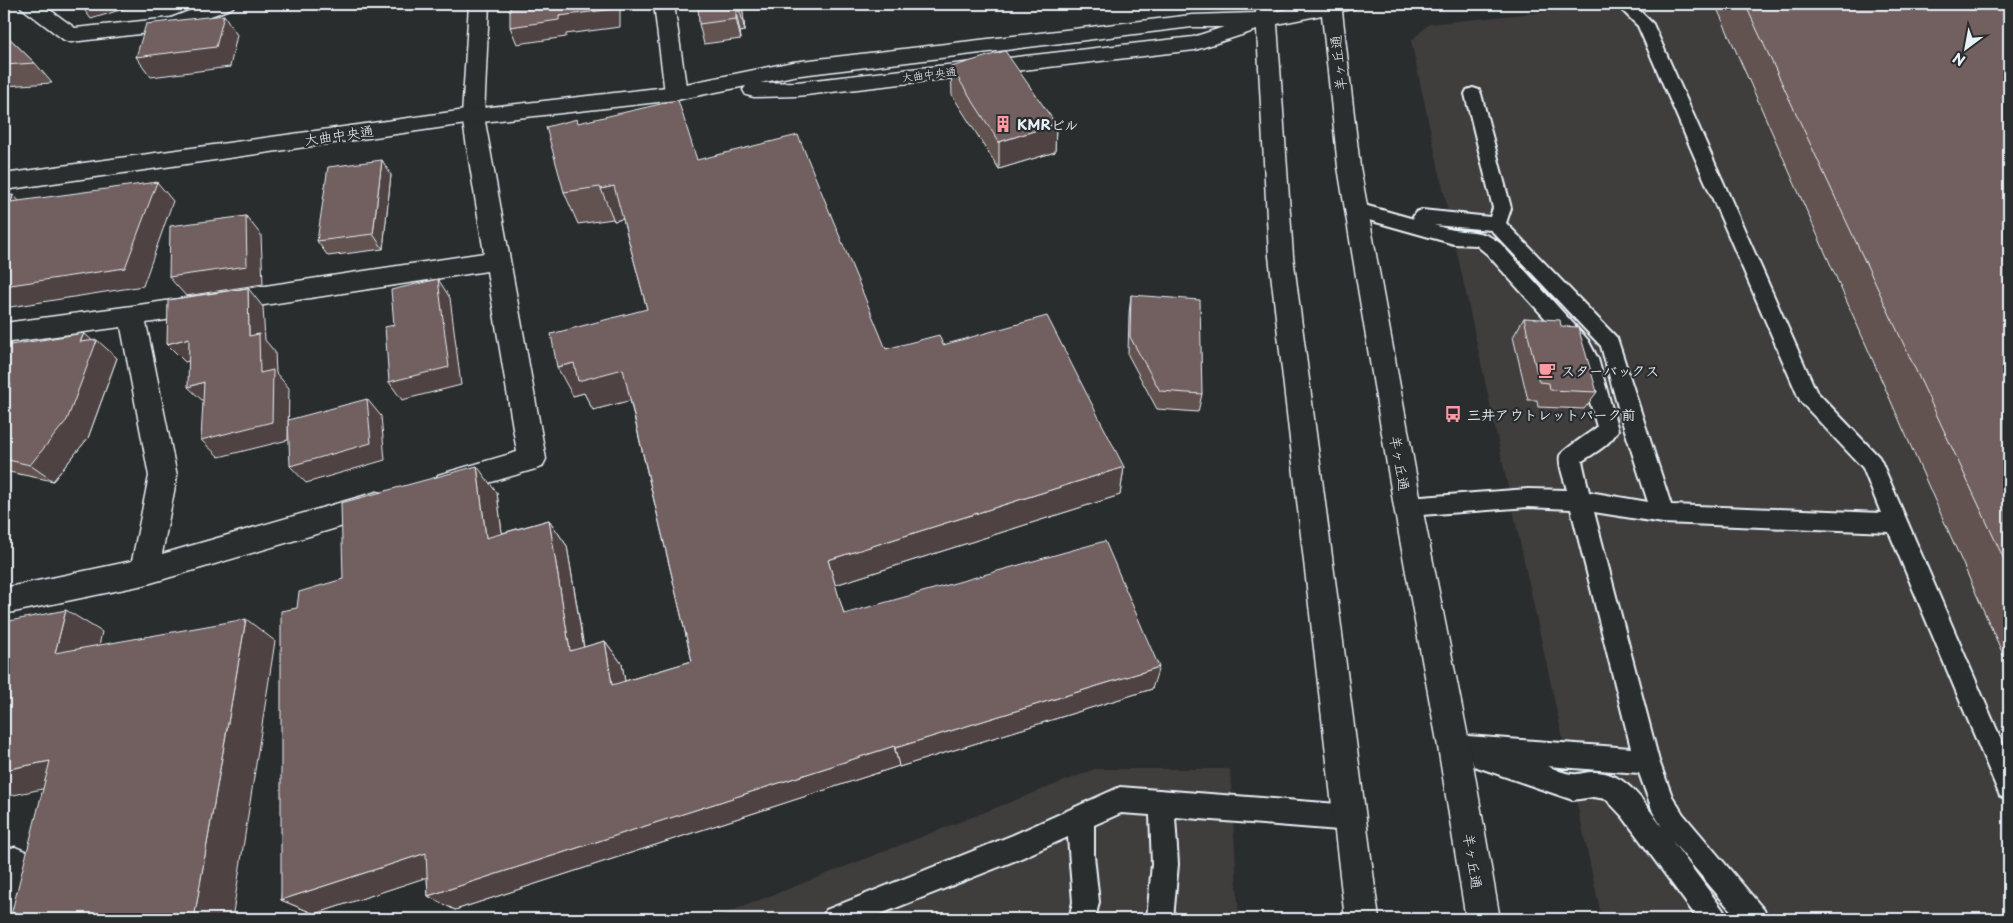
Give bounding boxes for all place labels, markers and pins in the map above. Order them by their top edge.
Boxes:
building icon: KMRビル [993,114,1013,134]
place label: KMRビル [1017,114,1078,135]
cafe icon: スターバックス [1537,360,1557,380]
place label: スターバックス [1561,360,1659,381]
bus stop icon: 三井アウトレットパーク前 [1443,404,1463,424]
place label: 三井アウトレットパーク前 [1467,404,1636,425]

